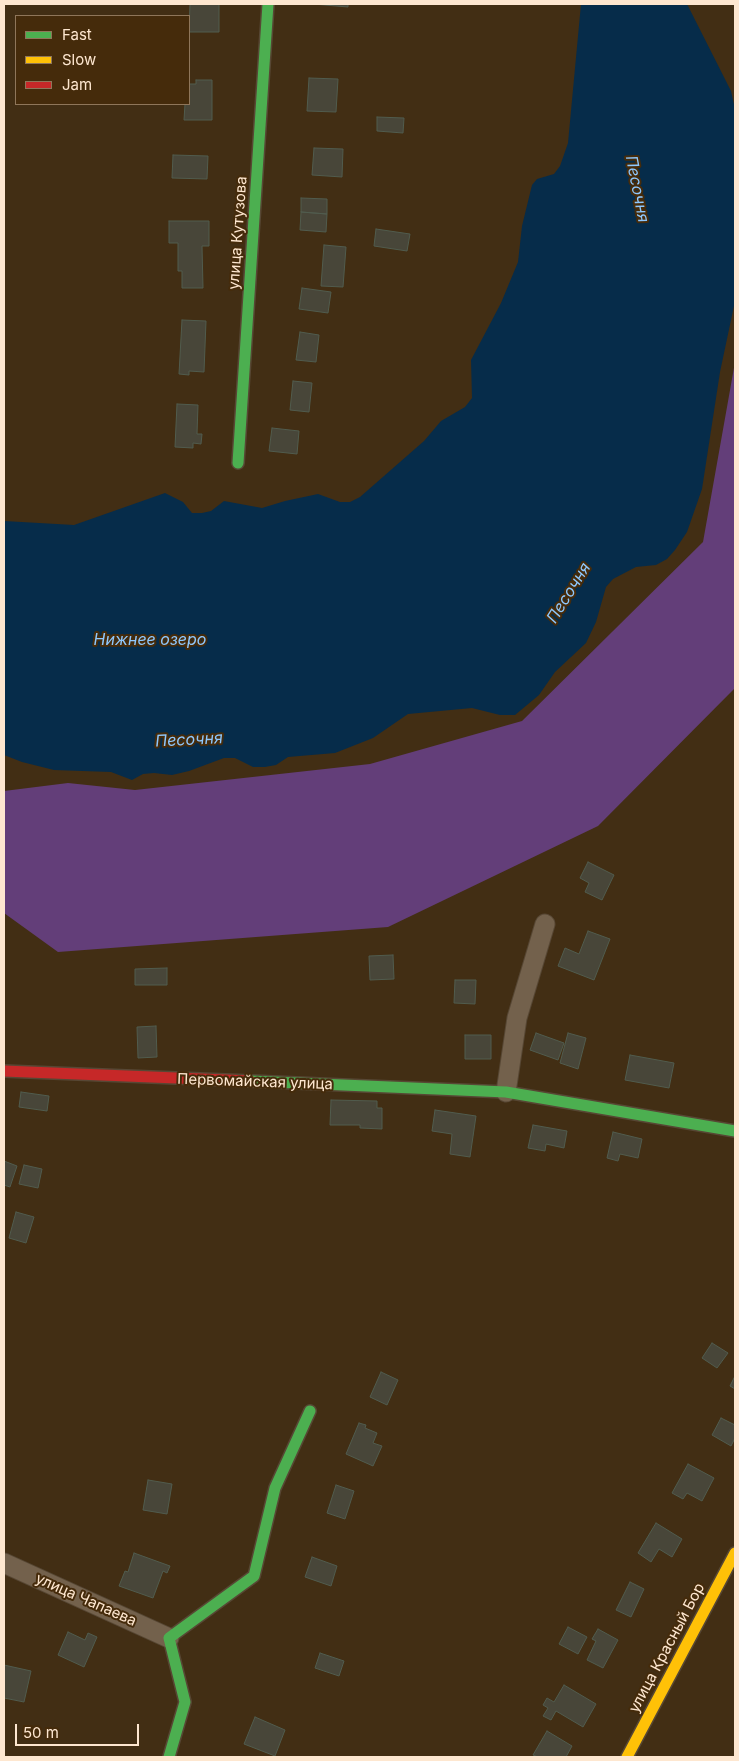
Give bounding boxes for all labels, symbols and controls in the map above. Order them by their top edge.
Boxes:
legend [15,15,190,105]
text: Fast [62,25,92,44]
text: Slow [62,50,96,69]
text: Jam [62,75,92,94]
water label: Песочня [621,154,653,224]
street label: улица Кутузова [225,176,251,290]
water label: Песочня [543,559,595,627]
water label: Нижнее озеро [94,630,206,650]
water label: Песочня [155,729,223,751]
street label: Первомайская улица [177,1070,333,1094]
street label: улица Чапаева [33,1570,139,1630]
street label: улица Красный Бор [625,1580,709,1716]
scale bar [18,1714,141,1746]
text: 50 m [23,1723,59,1742]

